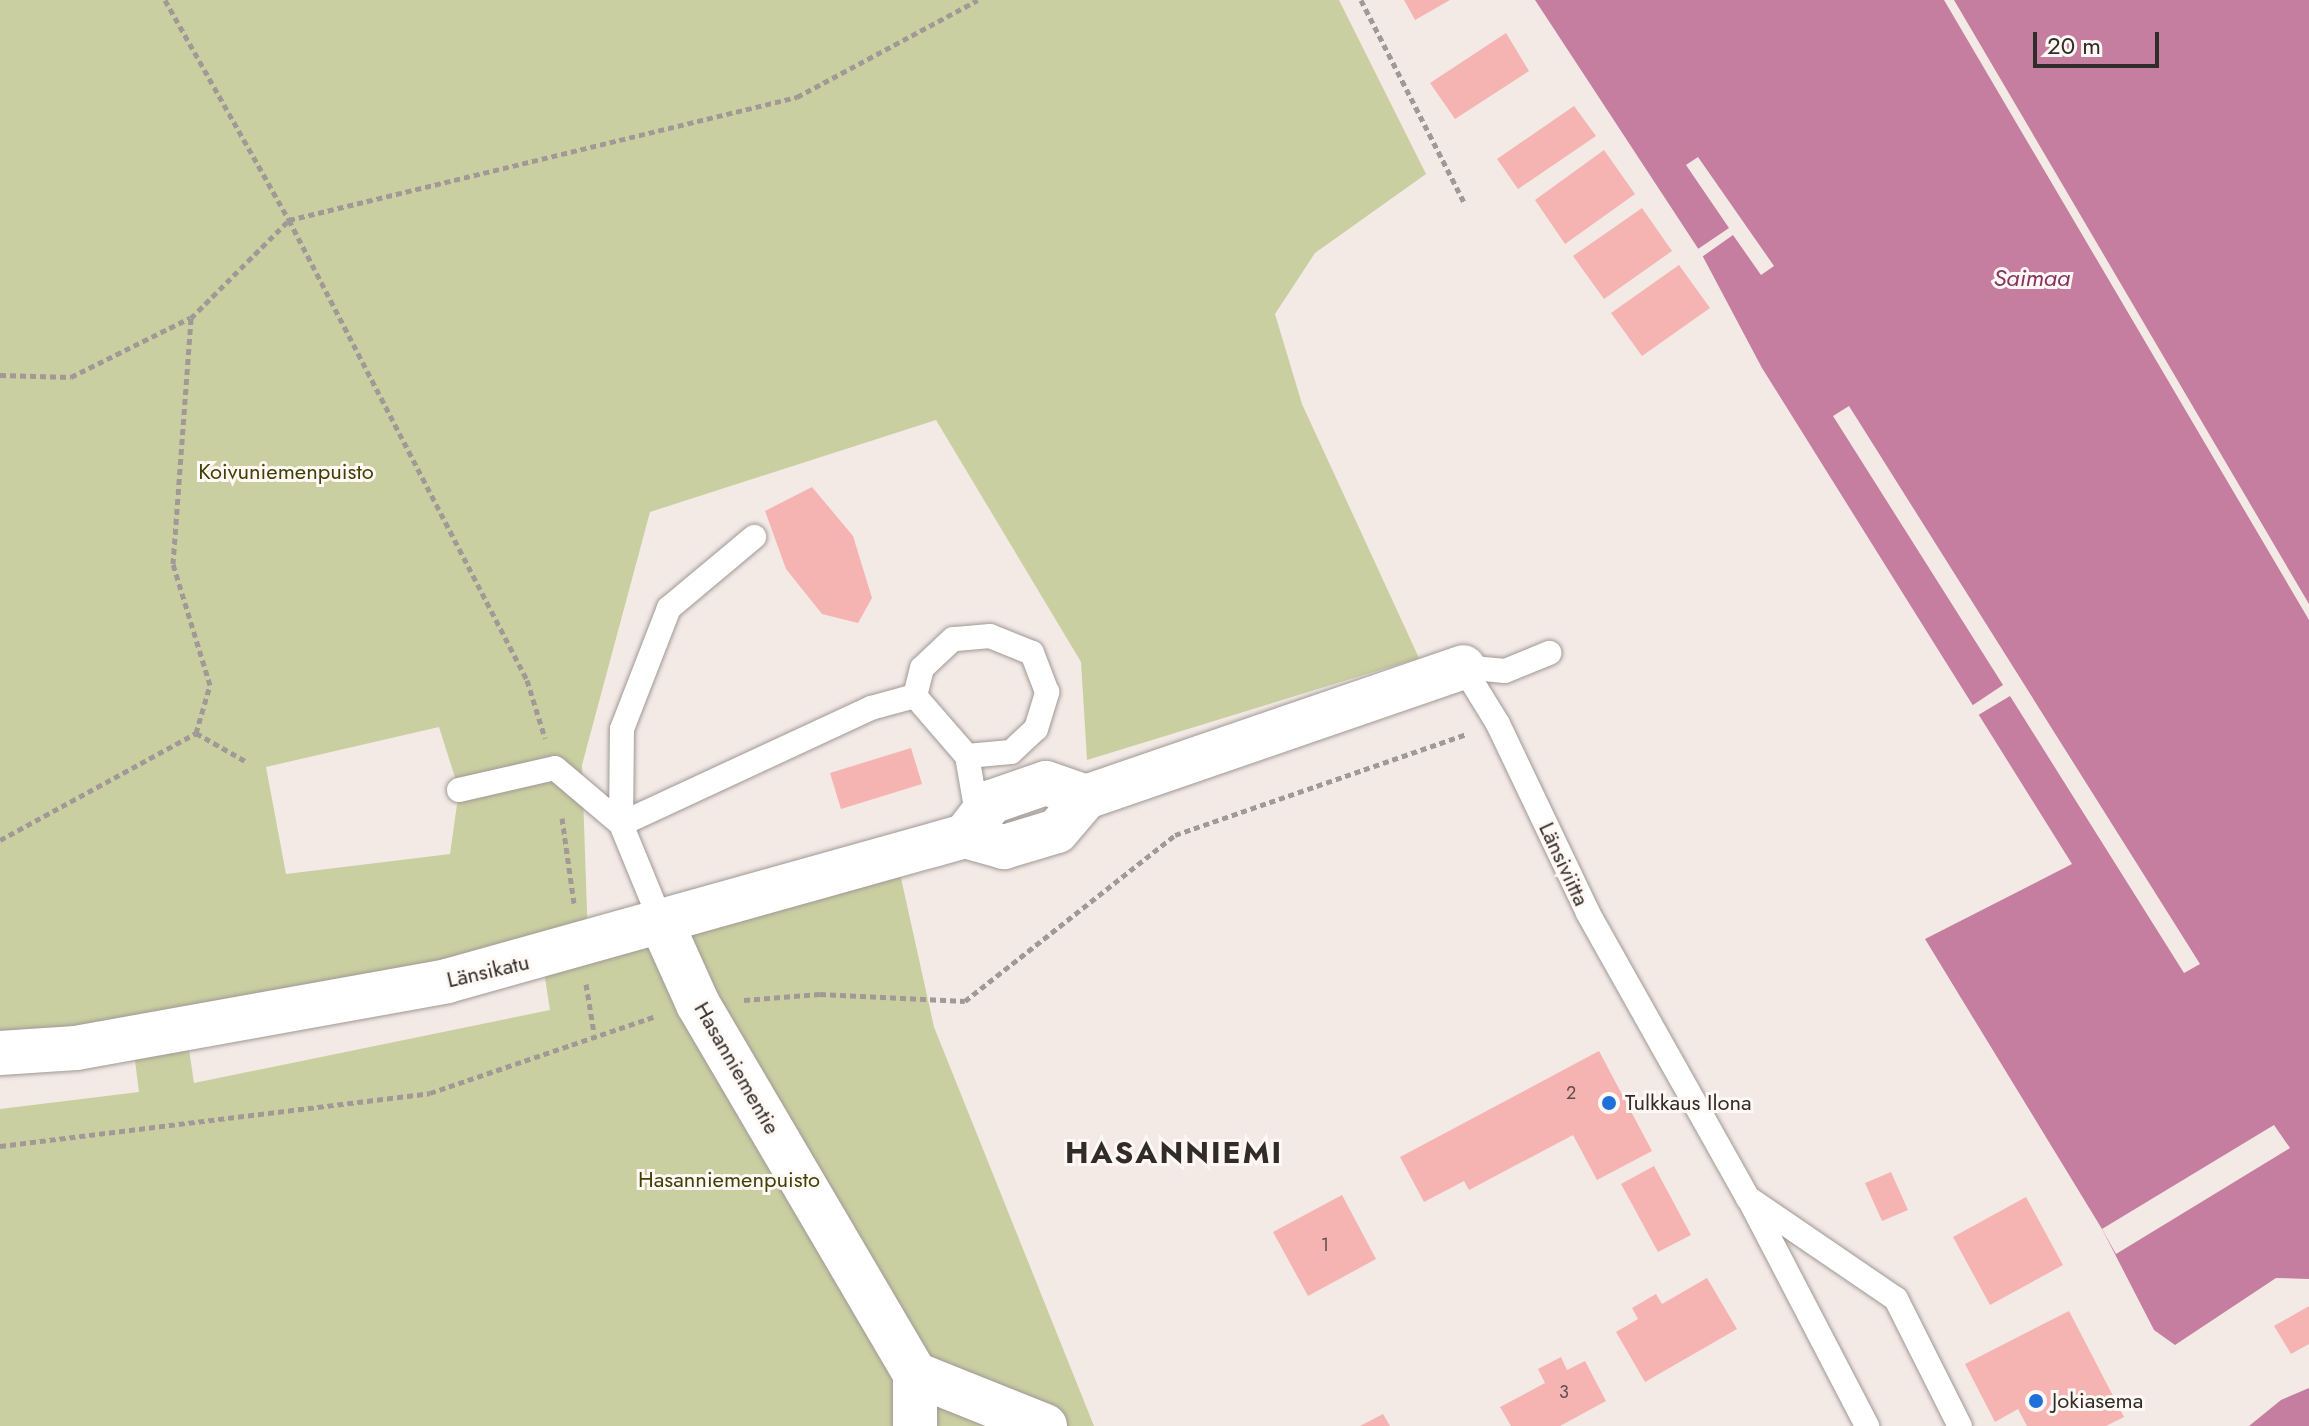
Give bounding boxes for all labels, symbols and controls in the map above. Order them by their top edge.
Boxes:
scale bar [2037,16,2163,66]
text: 20 m [2047,28,2101,63]
water label: Saimaa [1994,264,2070,292]
park label: Koivuniemenpuisto [198,459,374,485]
street label: Länsiviitta [1533,818,1595,910]
street label: Länsikatu [444,949,532,993]
street label: Hasanniementie [688,997,786,1139]
house number: 2 [1566,1082,1576,1104]
place label: Tulkkaus Ilona [1625,1090,1752,1116]
marker: Tulkkaus Ilona [1600,1094,1618,1112]
district label: HASANNIEMI [1065,1135,1283,1171]
park label: Hasanniemenpuisto [638,1167,820,1193]
house number: 1 [1321,1234,1329,1256]
house number: 3 [1559,1381,1569,1403]
place label: Jokiasema [2052,1388,2143,1414]
marker: Jokiasema [2027,1392,2045,1410]

